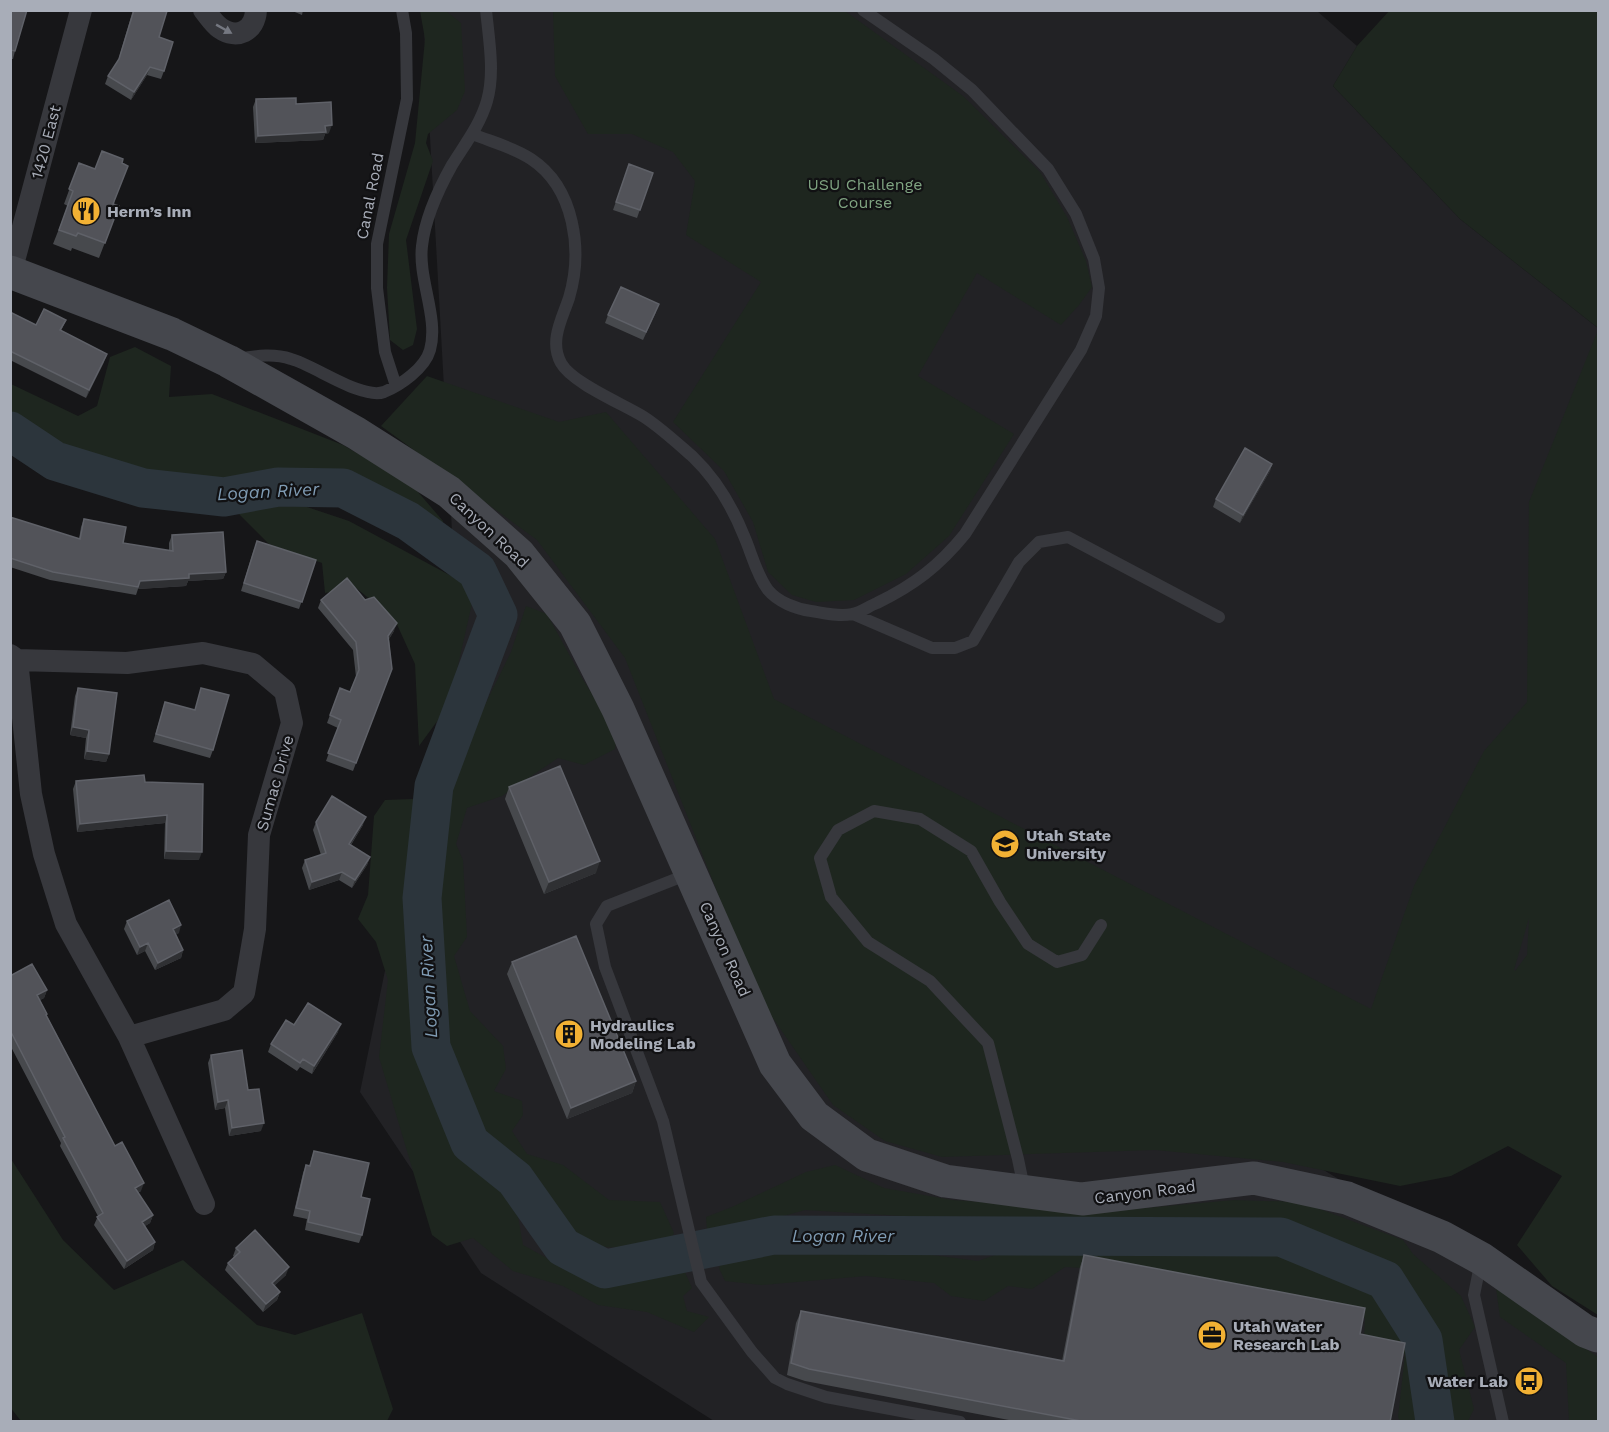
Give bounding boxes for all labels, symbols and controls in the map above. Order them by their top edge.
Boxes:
one-way arrow [216,24,233,34]
street label: 1420 East [27,103,65,181]
street label: Canal Road [352,151,388,241]
park label: USU Challenge Course [808,175,922,212]
restaurant icon: Herm’s Inn [70,195,102,227]
place label: Herm’s Inn [107,202,191,221]
water label: Logan River [216,478,321,504]
street label: Canyon Road [445,488,533,572]
street label: Sumac Drive [252,733,298,833]
place label: Utah State University [1026,826,1111,863]
school or university icon: Utah State University [989,828,1021,860]
street label: Canyon Road [696,899,754,999]
water label: Logan River [415,934,441,1039]
place label: Hydraulics Modeling Lab [590,1016,696,1053]
building icon: Hydraulics Modeling Lab [553,1018,585,1050]
street label: Canyon Road [1093,1176,1197,1208]
water label: Logan River [792,1225,895,1246]
place label: Utah Water Research Lab [1233,1317,1339,1354]
office icon: Utah Water Research Lab [1196,1319,1228,1351]
bus stop icon: Water Lab [1513,1365,1545,1397]
place label: Water Lab [1427,1372,1508,1391]

